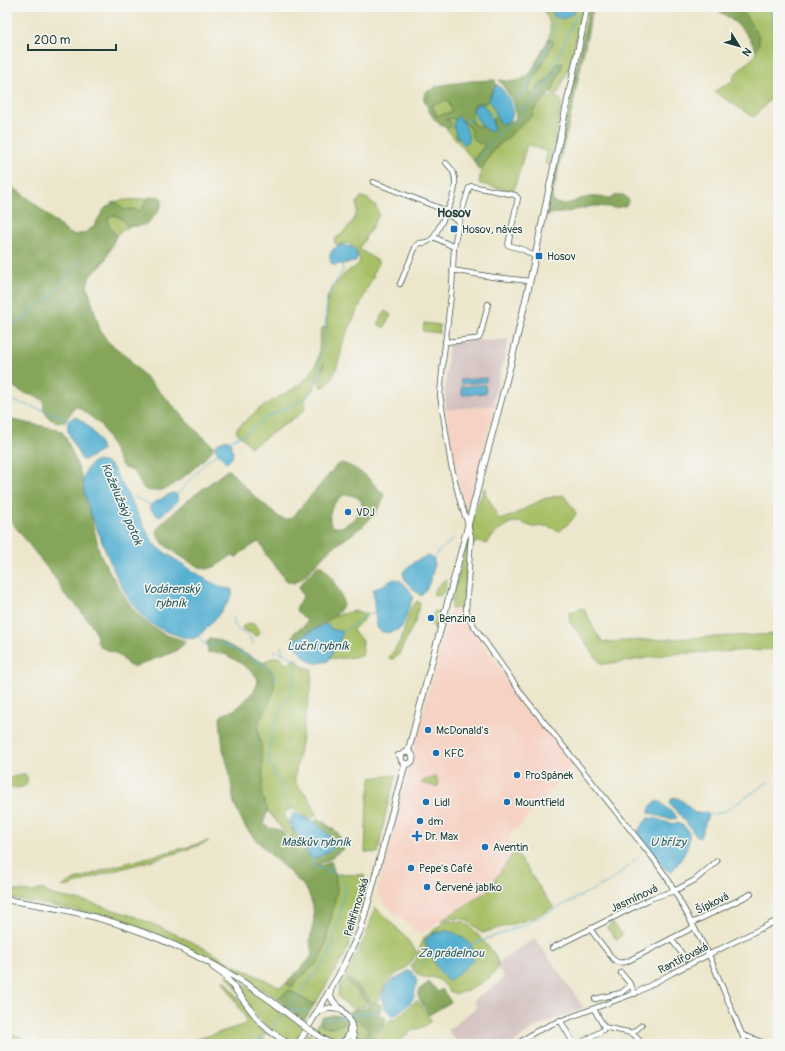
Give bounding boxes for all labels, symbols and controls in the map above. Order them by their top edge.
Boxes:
scale bar [28,26,116,52]
north arrow [719,26,759,66]
text: 200 m [34,33,71,48]
text: N [739,45,754,59]
district label: Hosov [437,205,471,221]
place label: Hosov, náves [462,223,523,236]
marker: Hosov, náves [449,224,459,234]
place label: Hosov [547,250,576,263]
marker: Hosov [534,251,544,261]
water label: Koželužský potok [98,461,146,548]
place label: VDJ [356,506,375,519]
marker: VDJ [343,507,353,517]
water label: Vodárenský rybník [143,582,201,611]
place label: Benzina [439,612,476,625]
marker: Benzina [426,613,436,623]
water label: Luční rybník [287,639,350,654]
place label: McDonald's [436,724,489,737]
marker: McDonald's [423,725,433,735]
place label: KFC [444,747,464,760]
marker: KFC [431,748,441,758]
place label: ProSpánek [525,769,574,782]
marker: ProSpánek [512,770,522,780]
place label: Lidl [434,796,450,809]
place label: Mountfield [515,796,565,809]
marker: Lidl [421,797,431,807]
marker: Mountfield [502,797,512,807]
place label: dm [428,815,443,828]
marker: dm [415,816,425,826]
place label: Dr. Max [425,830,459,843]
marker: Dr. Max [412,831,422,841]
water label: Maškův rybník [281,835,352,850]
water label: U břízy [650,835,688,850]
place label: Aventin [493,841,528,854]
marker: Aventin [480,842,490,852]
place label: Pepe's Café [419,862,473,875]
marker: Pepe's Café [406,863,416,873]
street label: Pelhřimovská [341,876,372,938]
place label: Červené jablko [435,881,502,894]
marker: Červené jablko [422,882,432,892]
street label: Jasmínová [609,882,660,915]
street label: Šípková [693,889,731,917]
street label: Rantířovská [656,940,710,977]
water label: Za prádelnou [418,946,485,961]

